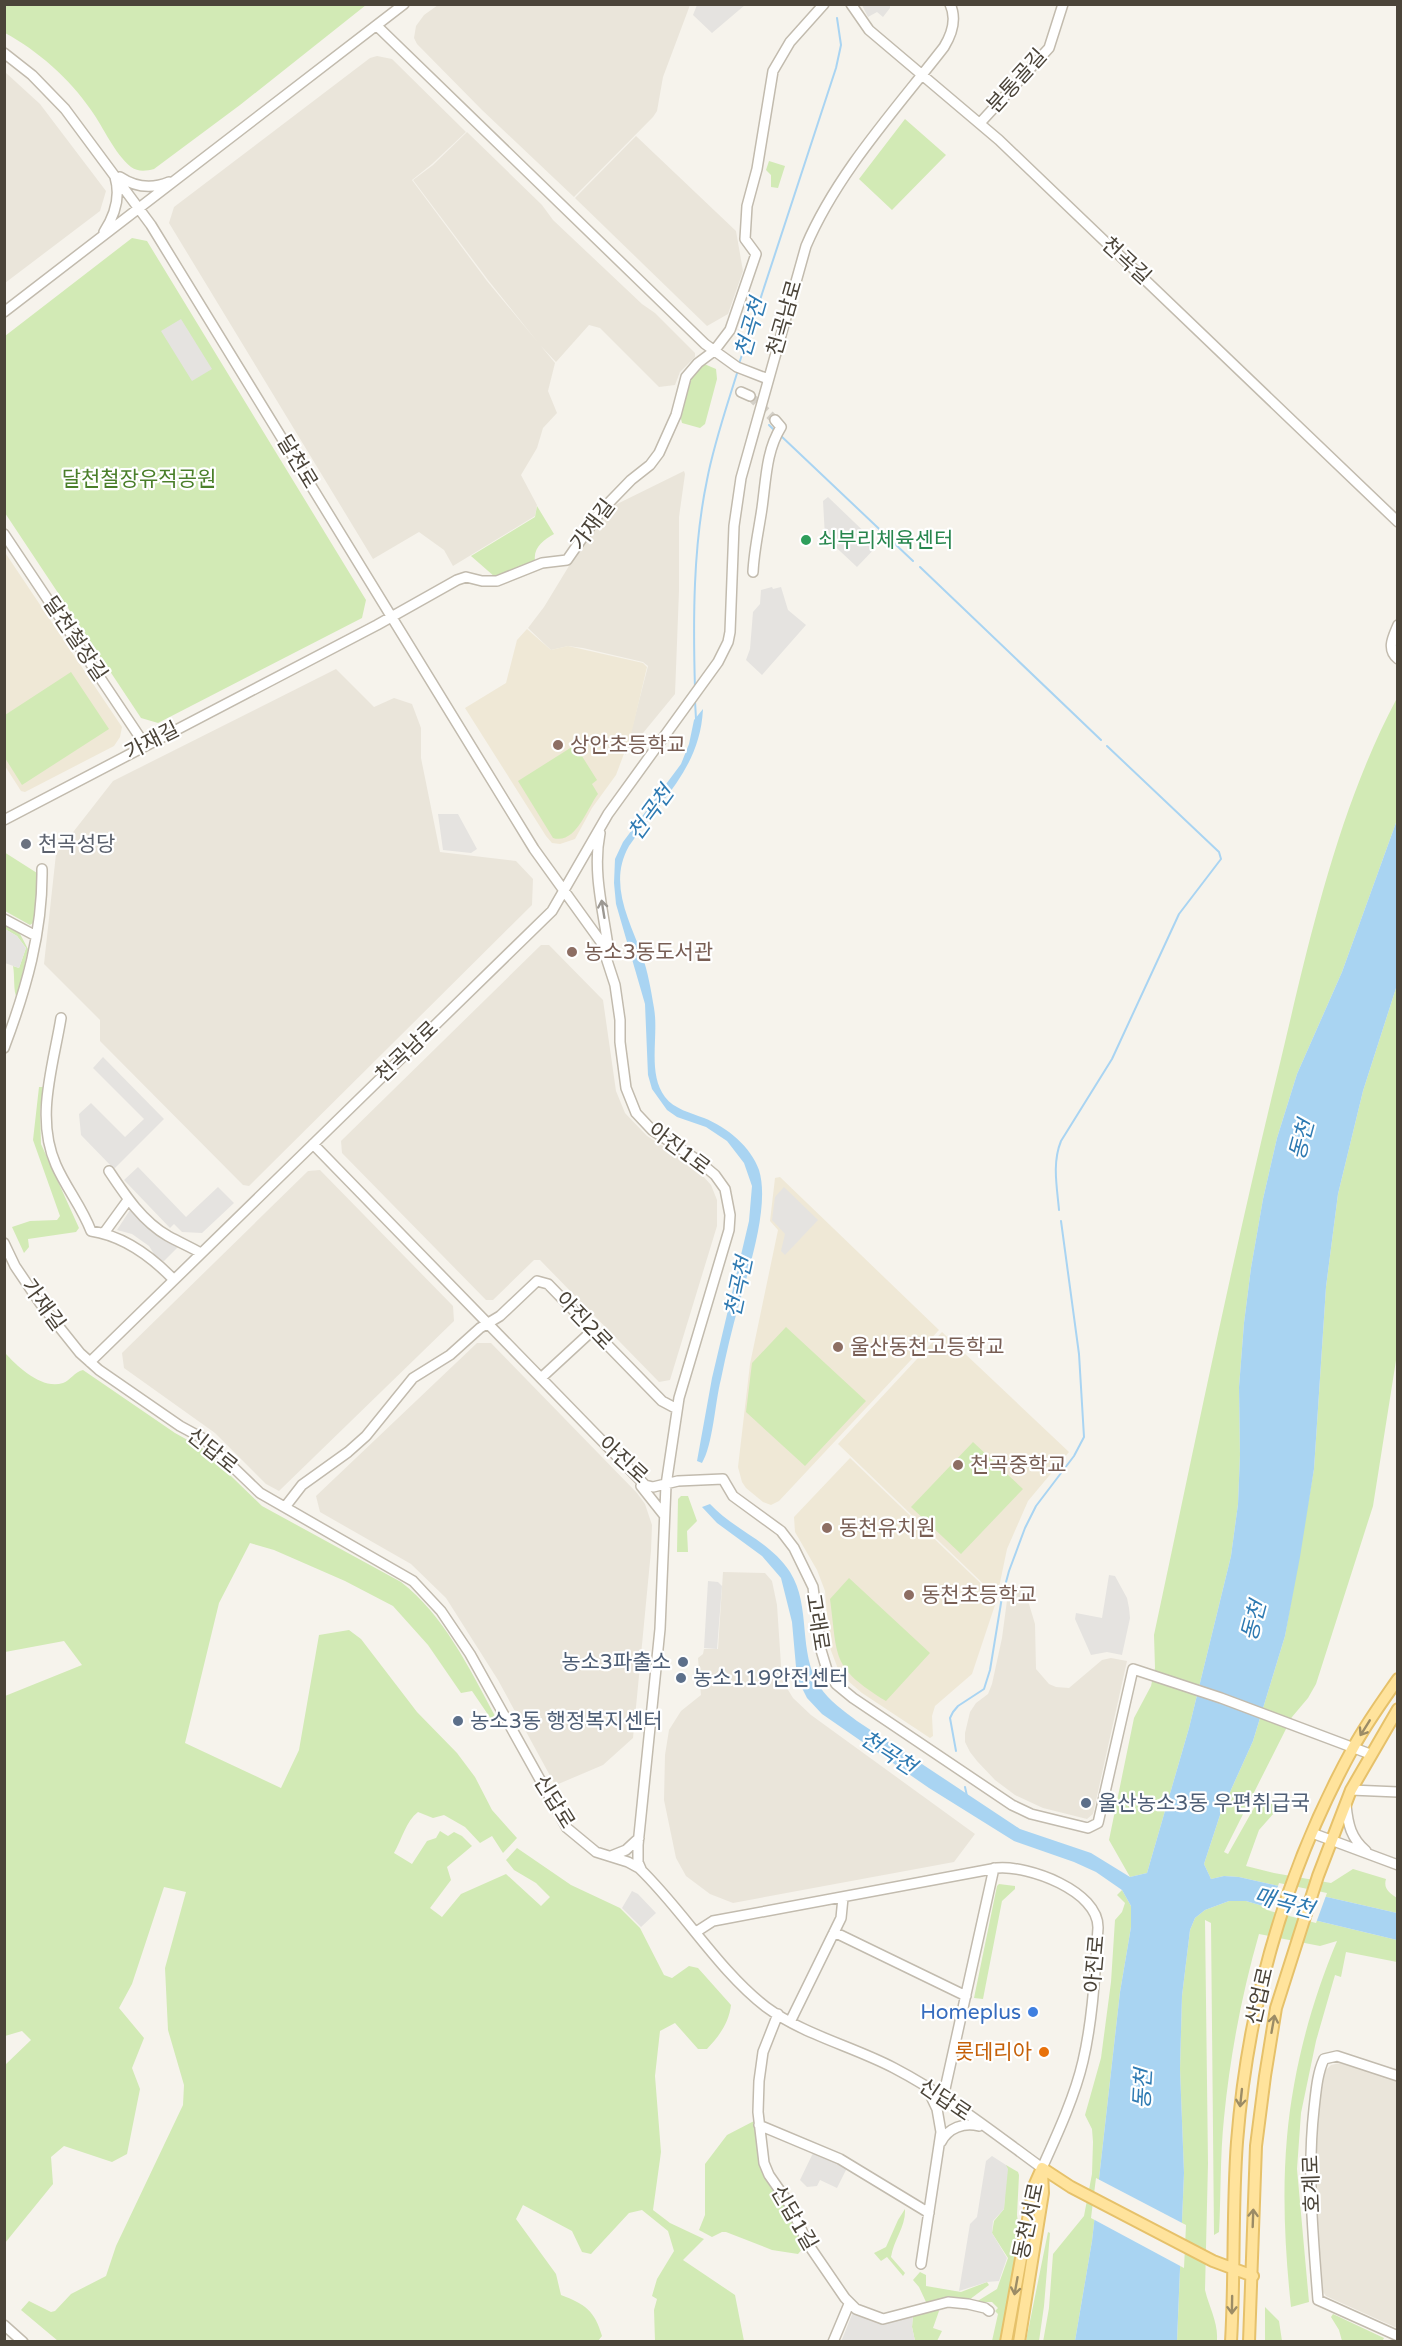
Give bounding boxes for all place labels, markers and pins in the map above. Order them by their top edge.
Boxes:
place label: 쇠부리체육센터 [818,528,953,553]
marker: 쇠부리체육센터 [799,533,813,547]
place label: 상안초등학교 [570,733,686,758]
marker: 상안초등학교 [551,738,565,752]
place label: 천곡성당 [38,832,115,857]
marker: 천곡성당 [19,837,33,851]
place label: 농소3동도서관 [584,940,713,965]
marker: 농소3동도서관 [565,945,579,959]
place label: 울산동천고등학교 [850,1335,1005,1360]
marker: 울산동천고등학교 [831,1340,845,1354]
place label: 천곡중학교 [970,1453,1067,1478]
marker: 천곡중학교 [951,1458,965,1472]
place label: 동천유치원 [839,1516,936,1541]
marker: 동천유치원 [820,1521,834,1535]
place label: 동천초등학교 [921,1583,1037,1608]
marker: 동천초등학교 [902,1588,916,1602]
place label: 농소3파출소 [561,1650,671,1675]
marker: 농소3파출소 [676,1655,690,1669]
place label: 농소119안전센터 [693,1666,848,1691]
marker: 농소119안전센터 [674,1671,688,1685]
place label: 농소3동 행정복지센터 [470,1709,663,1734]
marker: 농소3동 행정복지센터 [451,1714,465,1728]
place label: 울산농소3동 우편취급국 [1098,1791,1310,1816]
marker: 울산농소3동 우편취급국 [1079,1796,1093,1810]
place label: Homeplus [920,2000,1021,2025]
marker: Homeplus [1026,2005,1040,2019]
place label: 롯데리아 [955,2040,1032,2065]
marker: 롯데리아 [1037,2045,1051,2059]

